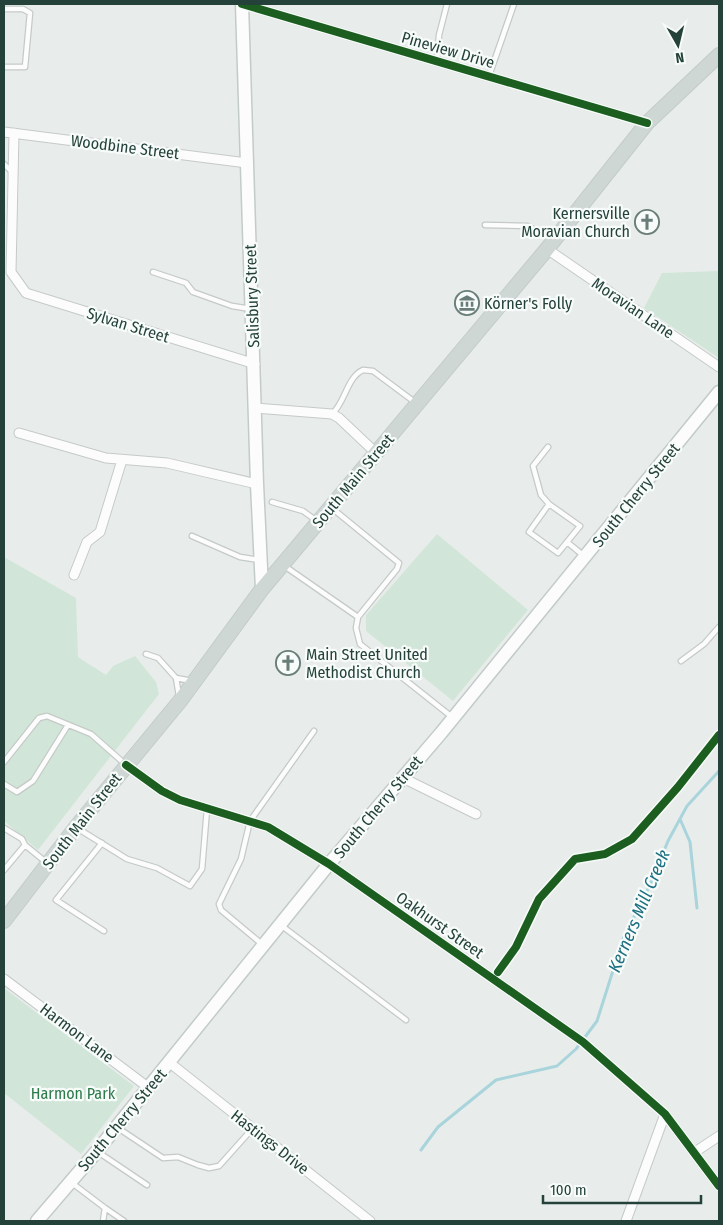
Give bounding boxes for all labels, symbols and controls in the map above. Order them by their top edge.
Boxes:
north arrow [653,20,703,70]
street label: Pineview Drive [399,28,497,72]
text: N [674,48,685,66]
street label: Woodbine Street [70,131,181,163]
place label: Kernersville Moravian Church [521,204,630,241]
church icon: Kernersville Moravian Church [634,209,660,235]
street label: Salisbury Street [241,243,263,348]
street label: Moravian Lane [588,274,678,342]
museum icon: Körner's Folly [454,290,480,316]
place label: Körner's Folly [484,294,573,313]
street label: Sylvan Street [84,303,172,347]
street label: South Main Street [308,430,398,532]
street label: South Cherry Street [588,439,684,551]
place label: Main Street United Methodist Church [306,645,428,682]
church icon: Main Street United Methodist Church [275,650,301,676]
street label: South Cherry Street [330,751,427,862]
street label: South Main Street [39,768,126,873]
water label: Kerners Mill Creek [603,846,675,976]
street label: Oakhurst Street [393,888,488,963]
street label: Harmon Lane [36,999,118,1067]
street label: South Cherry Street [74,1064,171,1175]
park label: Harmon Park [31,1084,116,1103]
street label: Hastings Drive [227,1106,313,1178]
scale bar [543,1172,700,1204]
text: 100 m [550,1181,587,1199]

